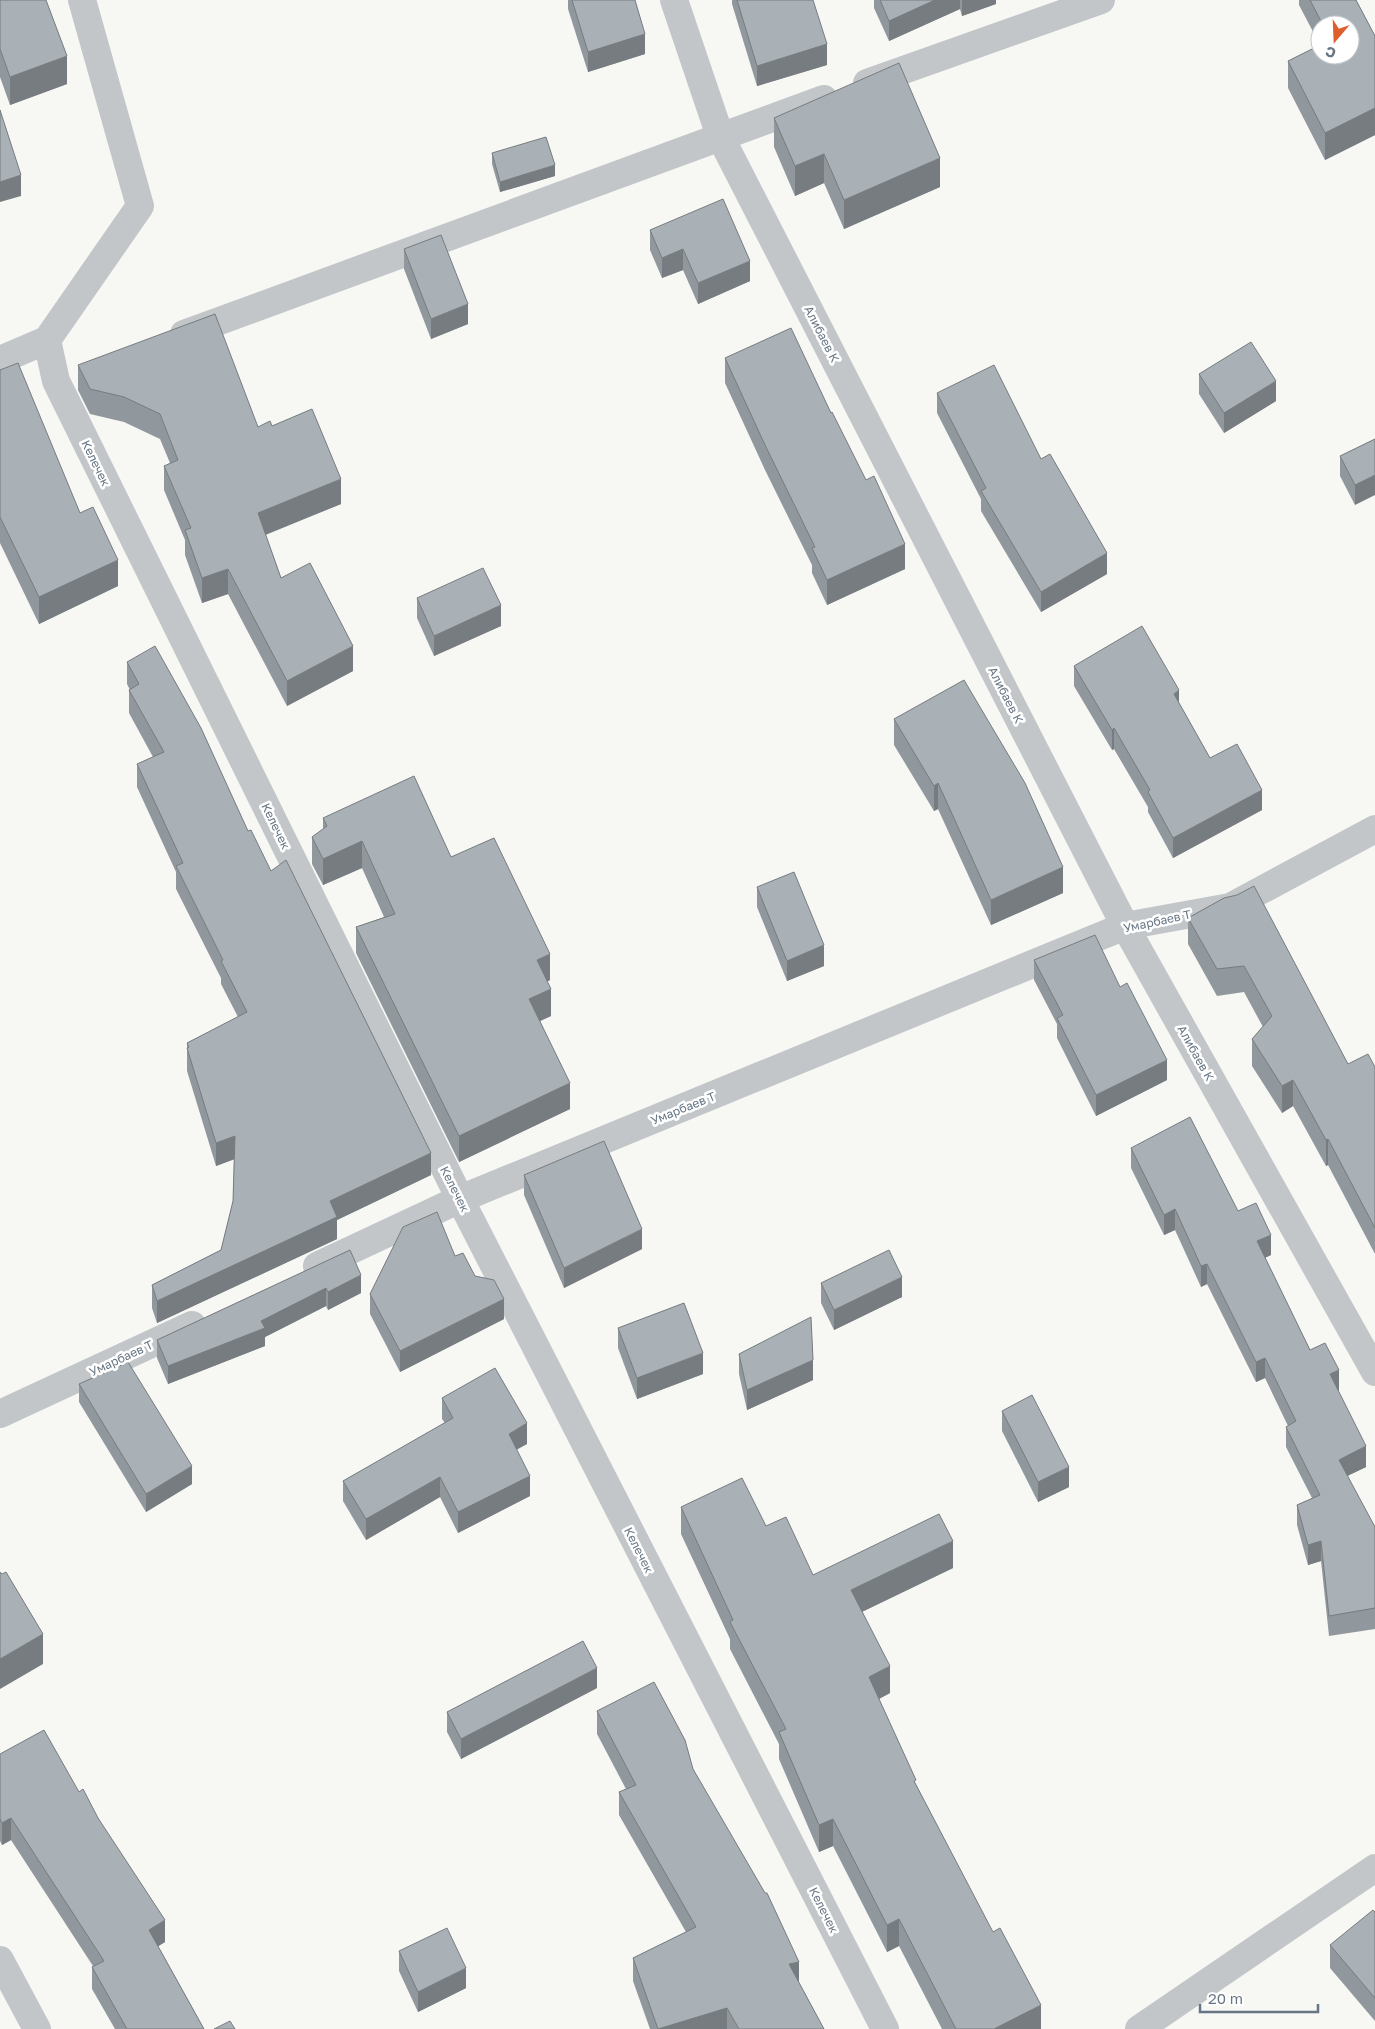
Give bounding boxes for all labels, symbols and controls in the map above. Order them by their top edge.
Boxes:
north arrow [1310,15,1360,65]
text: С [1323,43,1338,62]
street label: Алибаев К [801,303,843,365]
street label: Келечек [78,437,114,489]
street label: Алибаев К [985,664,1027,726]
street label: Келечек [258,800,294,852]
street label: Умарбаев Т [1122,906,1193,935]
street label: Алибаев К [1174,1022,1218,1084]
street label: Умарбаев Т [648,1088,718,1128]
street label: Келечек [437,1164,473,1215]
street label: Умарбаев Т [87,1337,156,1379]
street label: Келечек [621,1525,657,1576]
street label: Келечек [806,1885,842,1936]
scale bar [1200,1982,1318,2014]
text: 20 m [1208,1989,1243,2007]

